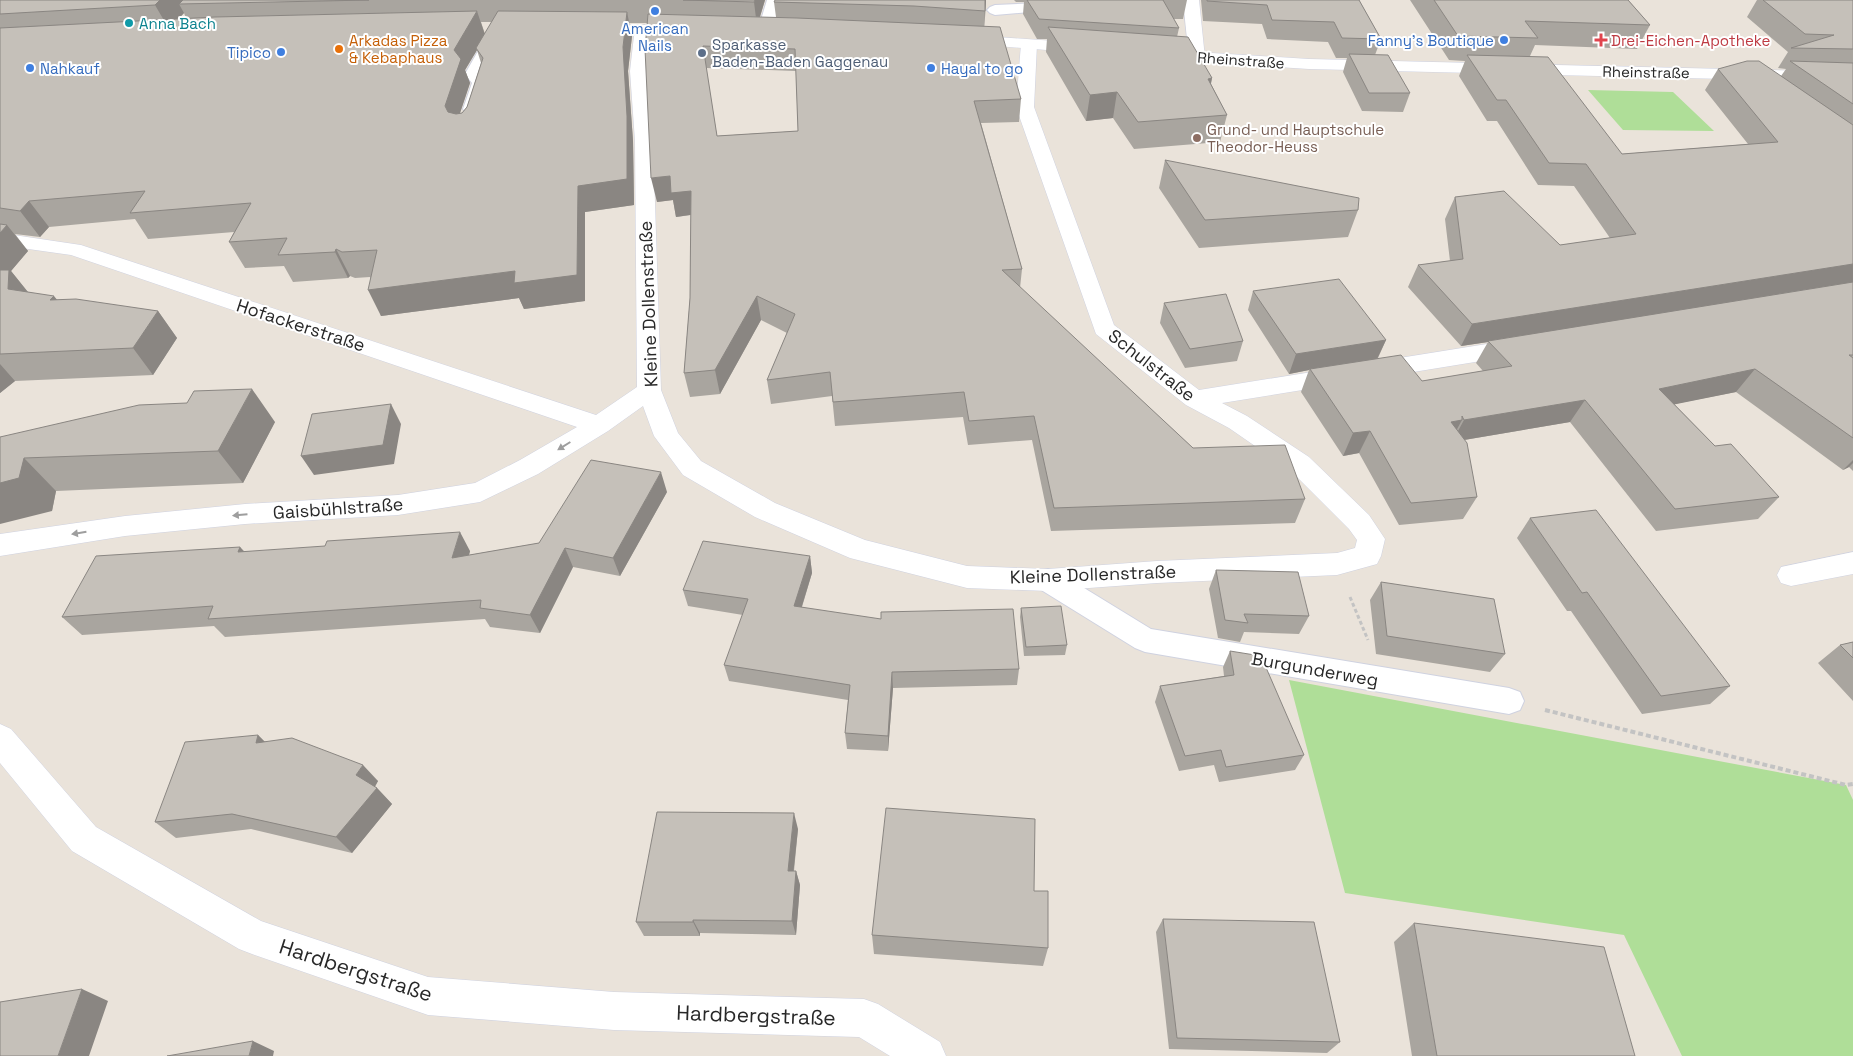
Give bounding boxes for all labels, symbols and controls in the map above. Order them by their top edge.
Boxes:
marker: American Nails [649,5,661,17]
place label: Anna Bach [139,14,216,33]
marker: Anna Bach [123,17,135,29]
place label: American Nails [621,19,689,55]
place label: Arkadas Pizza & Kebaphaus [349,31,448,67]
place label: Fanny's Boutique [1368,31,1494,50]
place label: Drei-Eichen-Apotheke [1611,31,1770,50]
marker: Fanny's Boutique [1498,34,1510,46]
marker: Drei-Eichen-Apotheke [1595,34,1607,46]
place label: Sparkasse Baden-Baden Gaggenau [712,35,888,71]
place label: Tipico [227,43,271,62]
marker: Arkadas Pizza & Kebaphaus [333,43,345,55]
marker: Tipico [275,46,287,58]
marker: Sparkasse Baden-Baden Gaggenau [696,47,708,59]
street label: Rheinstraße [1197,47,1285,73]
place label: Nahkauf [40,59,100,78]
place label: Hayal to go [941,59,1023,78]
marker: Nahkauf [24,62,36,74]
marker: Hayal to go [925,62,937,74]
street label: Rheinstraße [1602,62,1690,82]
place label: Grund- und Hauptschule Theodor-Heuss [1207,120,1384,156]
marker: Grund- und Hauptschule Theodor-Heuss [1191,132,1203,144]
street label: Kleine Dollenstraße [634,220,662,388]
street label: Hofackerstraße [234,293,368,357]
street label: Schulstraße [1104,324,1200,406]
one-way arrow [558,441,571,450]
street label: Gaisbühlstraße [272,492,404,524]
one-way arrow [232,511,248,519]
one-way arrow [70,529,86,537]
street label: Kleine Dollenstraße [1009,560,1177,588]
street label: Burgunderweg [1250,647,1380,691]
street label: Hardbergstraße [276,932,436,1008]
street label: Hardbergstraße [676,999,836,1031]

